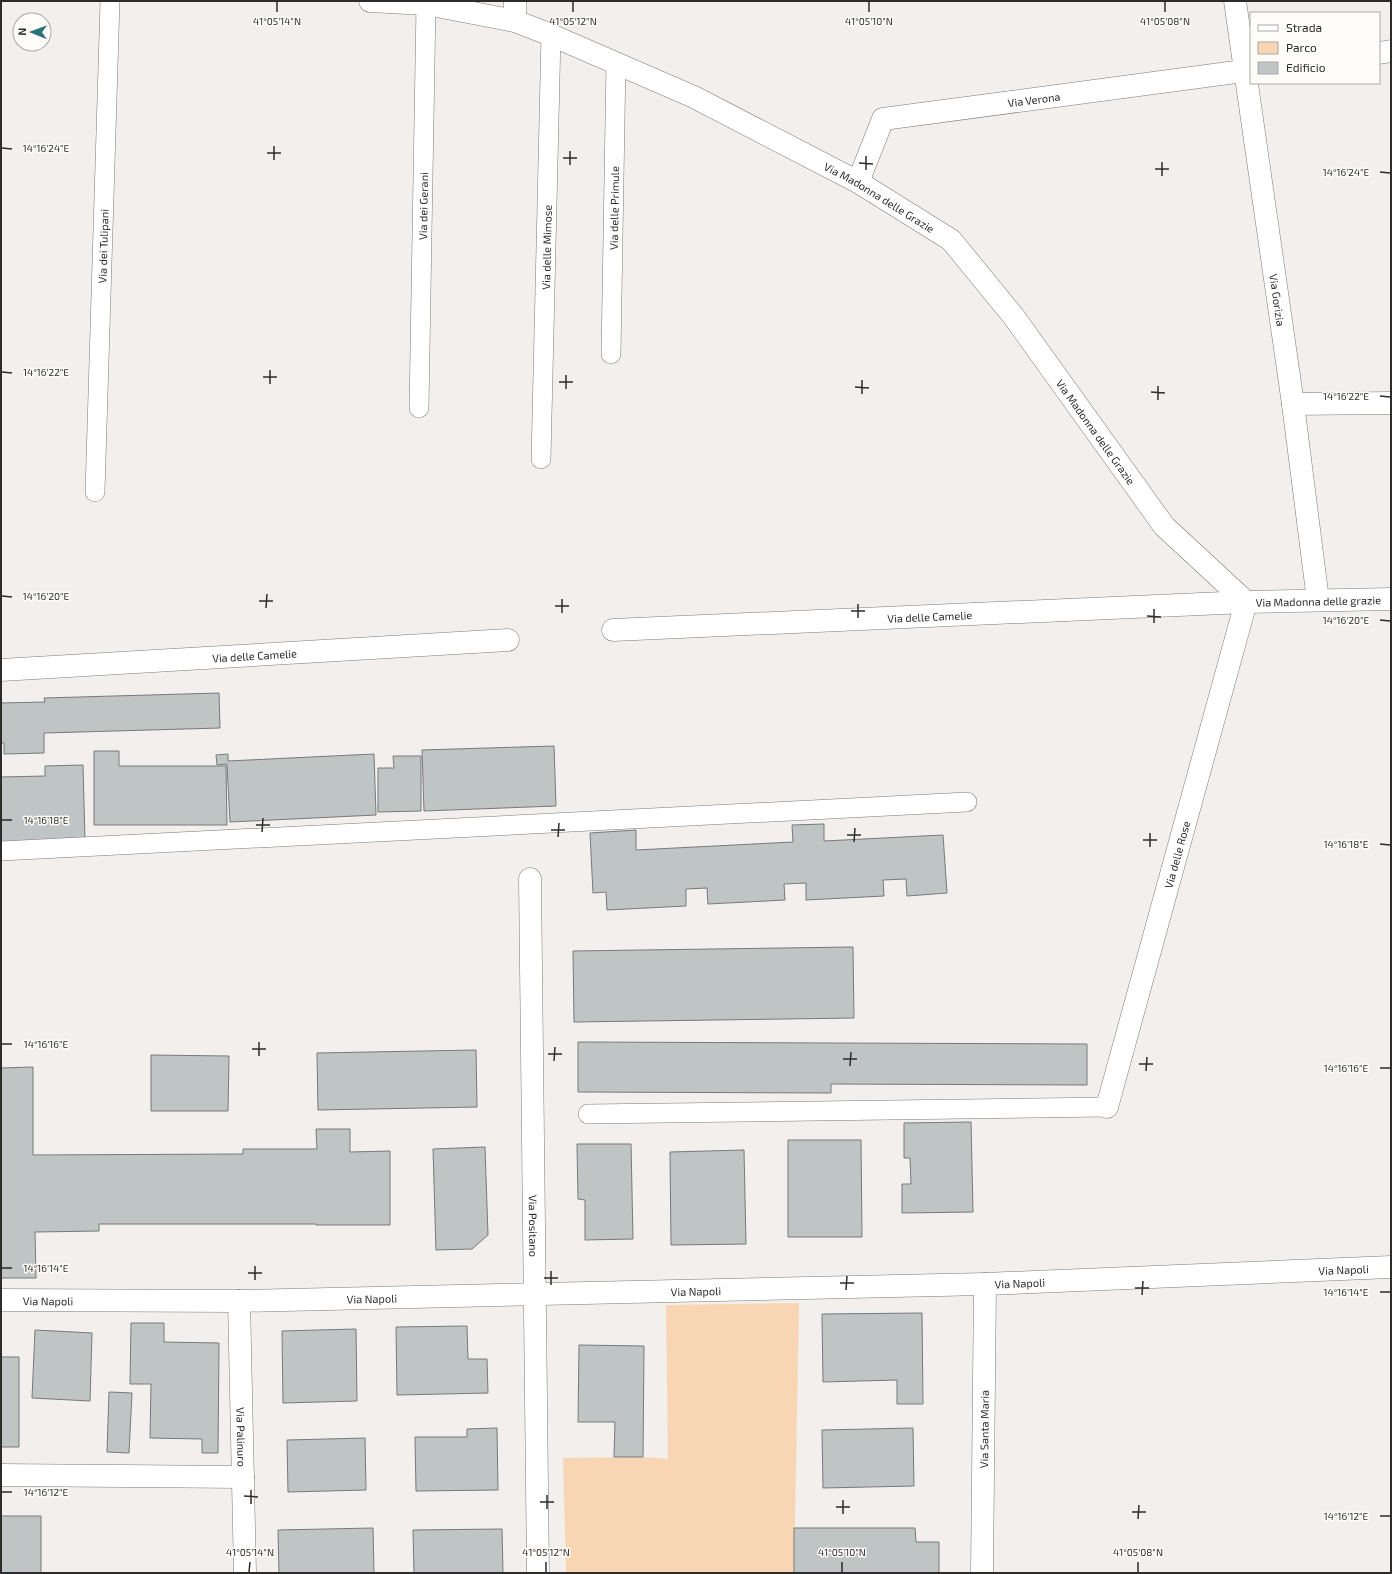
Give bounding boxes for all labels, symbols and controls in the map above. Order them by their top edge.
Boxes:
north arrow [12,12,52,52]
legend [1250,12,1380,84]
text: 41°05'14"N [253,15,301,27]
text: 41°05'12"N [549,15,597,27]
text: 41°05'10"N [845,15,893,27]
text: 41°05'08"N [1140,15,1190,27]
text: Strada [1286,20,1322,34]
text: N [15,28,28,36]
text: Parco [1286,40,1317,54]
text: Edificio [1286,60,1326,74]
street label: Via Verona [1007,89,1061,109]
text: 14°16'24"E [23,142,70,154]
street label: Via Madonna delle Grazie [822,159,937,235]
street label: Via delle Primule [606,166,621,250]
text: 14°16'24"E [1323,166,1370,178]
street label: Via dei Gerani [415,172,430,240]
street label: Via delle Mimose [538,204,553,290]
street label: Via dei Tulipani [95,209,110,283]
street label: Via Gorizia [1268,273,1288,327]
text: 14°16'22"E [23,366,69,378]
street label: Via Madonna delle Grazie [1054,376,1138,487]
text: 14°16'22"E [1323,390,1369,402]
text: 14°16'20"E [23,590,70,602]
street label: Via Madonna delle grazie [1255,593,1381,608]
street label: Via delle Camelie [887,608,972,624]
text: 14°16'20"E [1323,614,1370,626]
street label: Via delle Camelie [212,646,297,664]
text: 14°16'18"E [24,814,69,826]
street label: Via delle Rose [1161,819,1192,890]
text: 14°16'18"E [1324,838,1369,850]
text: 14°16'16"E [24,1038,69,1050]
text: 14°16'16"E [1324,1062,1369,1074]
street label: Via Positano [527,1195,541,1257]
street label: Via Napoli [1318,1261,1369,1277]
text: 14°16'14"E [24,1262,69,1274]
street label: Via Napoli [994,1275,1045,1290]
street label: Via Napoli [671,1284,721,1298]
text: 14°16'14"E [1324,1286,1369,1298]
street label: Via Napoli [347,1291,397,1305]
street label: Via Napoli [23,1294,73,1307]
street label: Via Santa Maria [977,1390,990,1468]
street label: Via Palinuro [235,1407,249,1467]
text: 14°16'12"E [24,1486,69,1498]
text: 14°16'12"E [1324,1510,1369,1522]
text: 41°05'14"N [226,1546,274,1558]
text: 41°05'12"N [522,1546,570,1558]
text: 41°05'10"N [818,1546,866,1558]
text: 41°05'08"N [1113,1546,1163,1558]

